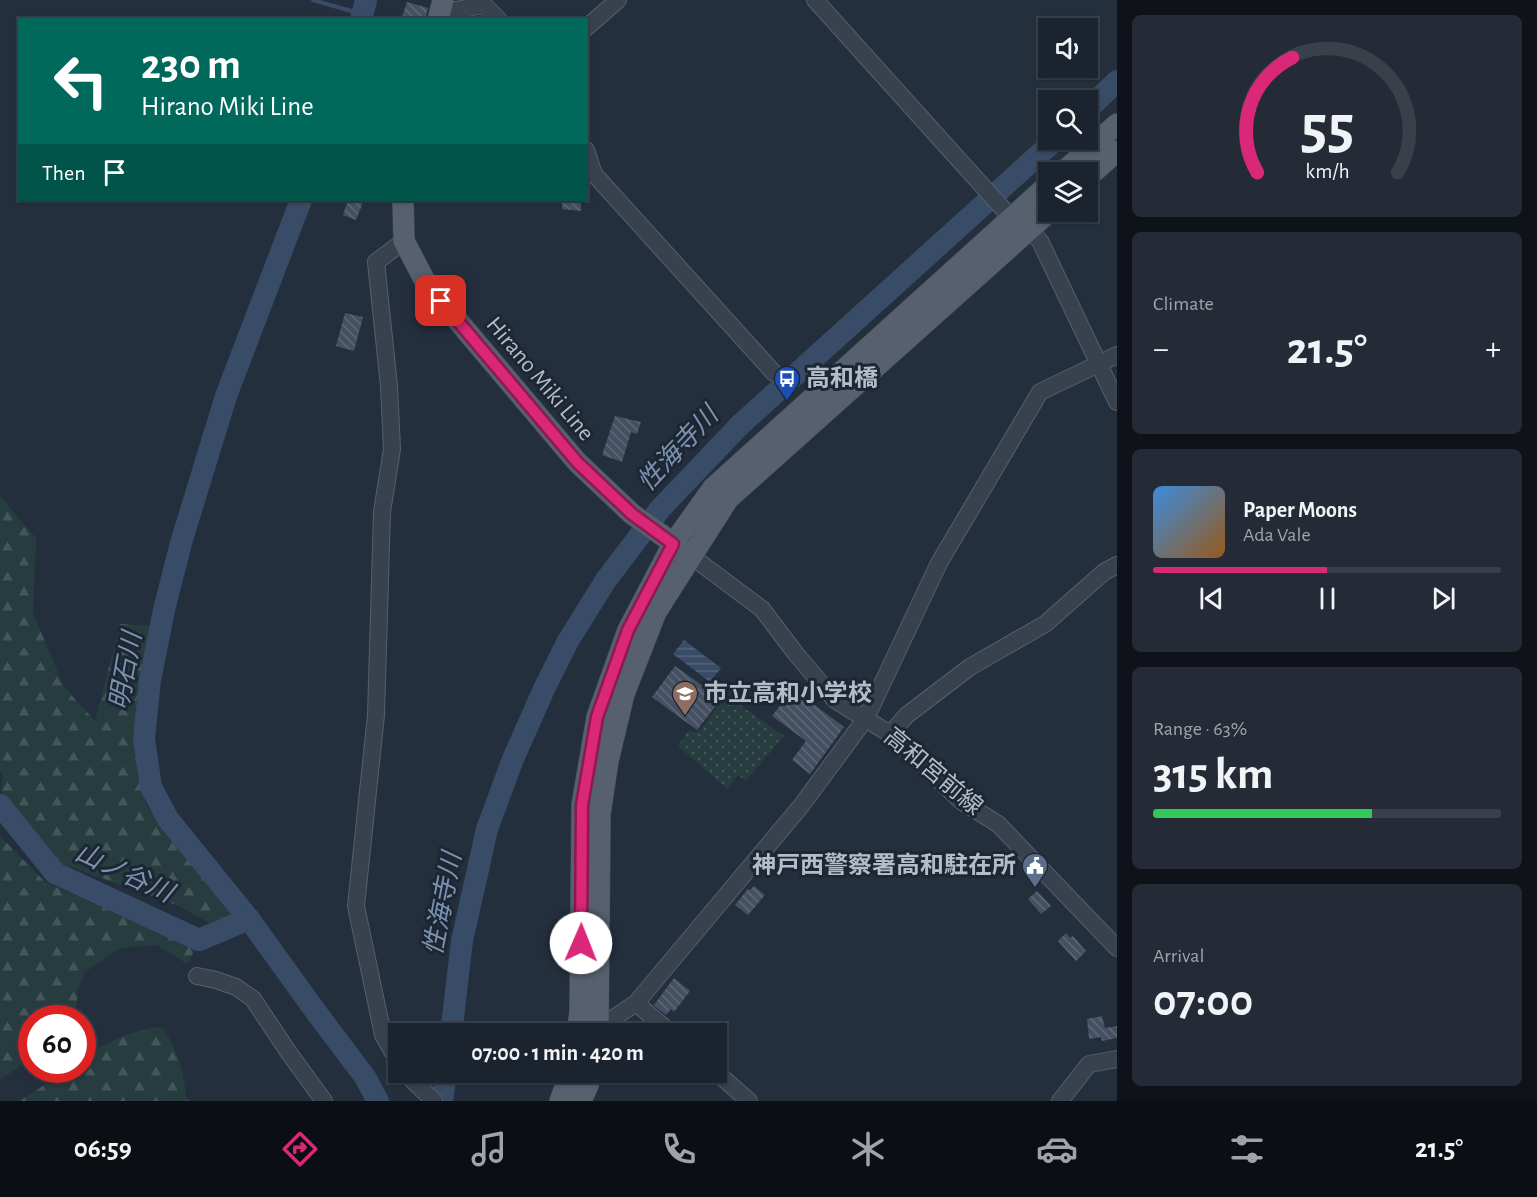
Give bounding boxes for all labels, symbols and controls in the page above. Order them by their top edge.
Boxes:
map controls [1038,18,1098,222]
button: sound [1038,18,1098,78]
icon: left [42,42,120,120]
text: 230 m [141,44,241,86]
button: search [1038,90,1098,150]
text: Hirano Miki Line [141,93,314,120]
text: 55 [1300,97,1354,159]
icon: arrive [98,156,131,189]
text: km/h [1305,161,1349,182]
text: Then [42,162,86,184]
button: layers [1038,162,1098,222]
pin [415,275,466,326]
icon: arrive [424,284,457,317]
text: Climate [1153,294,1214,314]
street label: Hirano Miki Line [481,313,599,445]
text: 21.5° [1287,327,1367,372]
text: − [1153,333,1169,366]
text: + [1485,333,1501,366]
bus stop icon: 高和橋 [772,364,802,402]
place label: 高和橋 [806,365,878,391]
water label: 性海寺川 [632,399,725,496]
text: Paper Moons [1243,499,1357,521]
text: Ada Vale [1243,525,1311,545]
icon: previous [1195,582,1228,615]
icon: pause [1311,582,1344,615]
icon: next [1427,582,1460,615]
water label: 明石川 [106,627,146,712]
school or university icon: 市立高和小学校 [670,679,700,717]
place label: 市立高和小学校 [704,680,872,706]
text: Range · 63% [1153,719,1247,739]
street label: 高和宮前線 [879,723,988,820]
text: 315 km [1153,752,1273,797]
water label: 山ノ谷川 [71,838,180,908]
water label: 性海寺川 [419,847,466,958]
public building icon: 神戸西警察署高和駐在所 [1020,851,1050,889]
place label: 神戸西警察署高和駐在所 [752,852,1016,878]
position arrow [549,911,613,975]
text: Arrival [1153,946,1204,966]
text: 07:00 [1153,979,1253,1024]
speed limit sign: 60 [18,1005,96,1083]
text: 07:00 · 1 min · 420 m [471,1042,644,1064]
icon: directions [279,1128,321,1170]
icon: music [468,1128,510,1170]
icon: phone [658,1128,700,1170]
icon: climate [847,1128,889,1170]
icon: car [1036,1128,1078,1170]
icon: filters [1226,1128,1268,1170]
text: 06:59 [74,1135,132,1162]
text: 21.5° [1415,1135,1463,1162]

